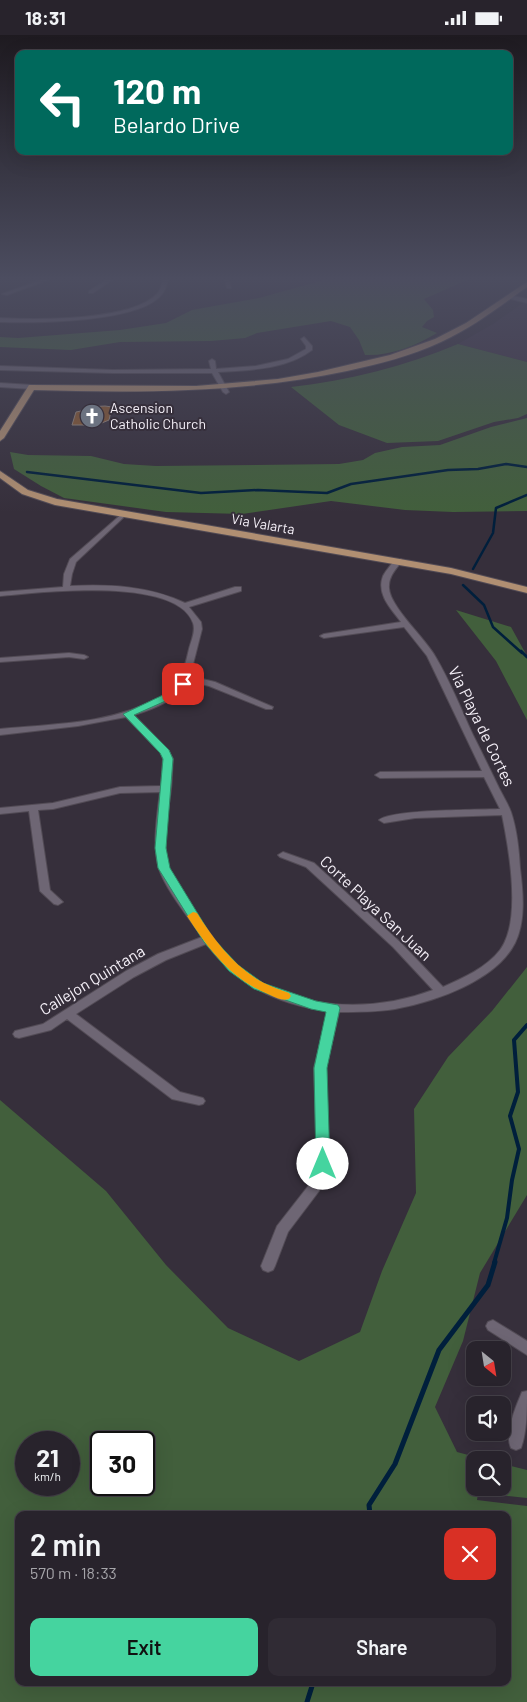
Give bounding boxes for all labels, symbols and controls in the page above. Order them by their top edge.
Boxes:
text: 18:31 [25,6,66,29]
text: 120 m [113,69,201,111]
icon: left [30,70,95,135]
text: Belardo Drive [113,111,240,137]
place label: Ascension Catholic Church [110,399,206,432]
church icon: Ascension Catholic Church [79,403,105,429]
street label: Via Valarta [230,510,296,537]
pin [162,663,204,705]
street label: Via Playa de Cortes [445,663,520,789]
icon: arrive [169,670,197,698]
street label: Corte Playa San Juan [317,851,436,964]
street label: Callejon Quintana [36,941,148,1018]
position arrow [296,1137,348,1189]
north arrow [466,1341,511,1386]
map controls [466,1341,511,1496]
button: sound [466,1396,511,1441]
speed limit sign: 30 [90,1431,155,1496]
text: 21 [36,1442,59,1472]
button: search [466,1451,511,1496]
text: km/h [34,1469,61,1483]
text: 2 min [30,1526,101,1562]
button: close [444,1528,496,1580]
text: 570 m · 18:33 [30,1563,117,1582]
button: Exit [30,1618,258,1676]
button: Share [268,1618,496,1676]

